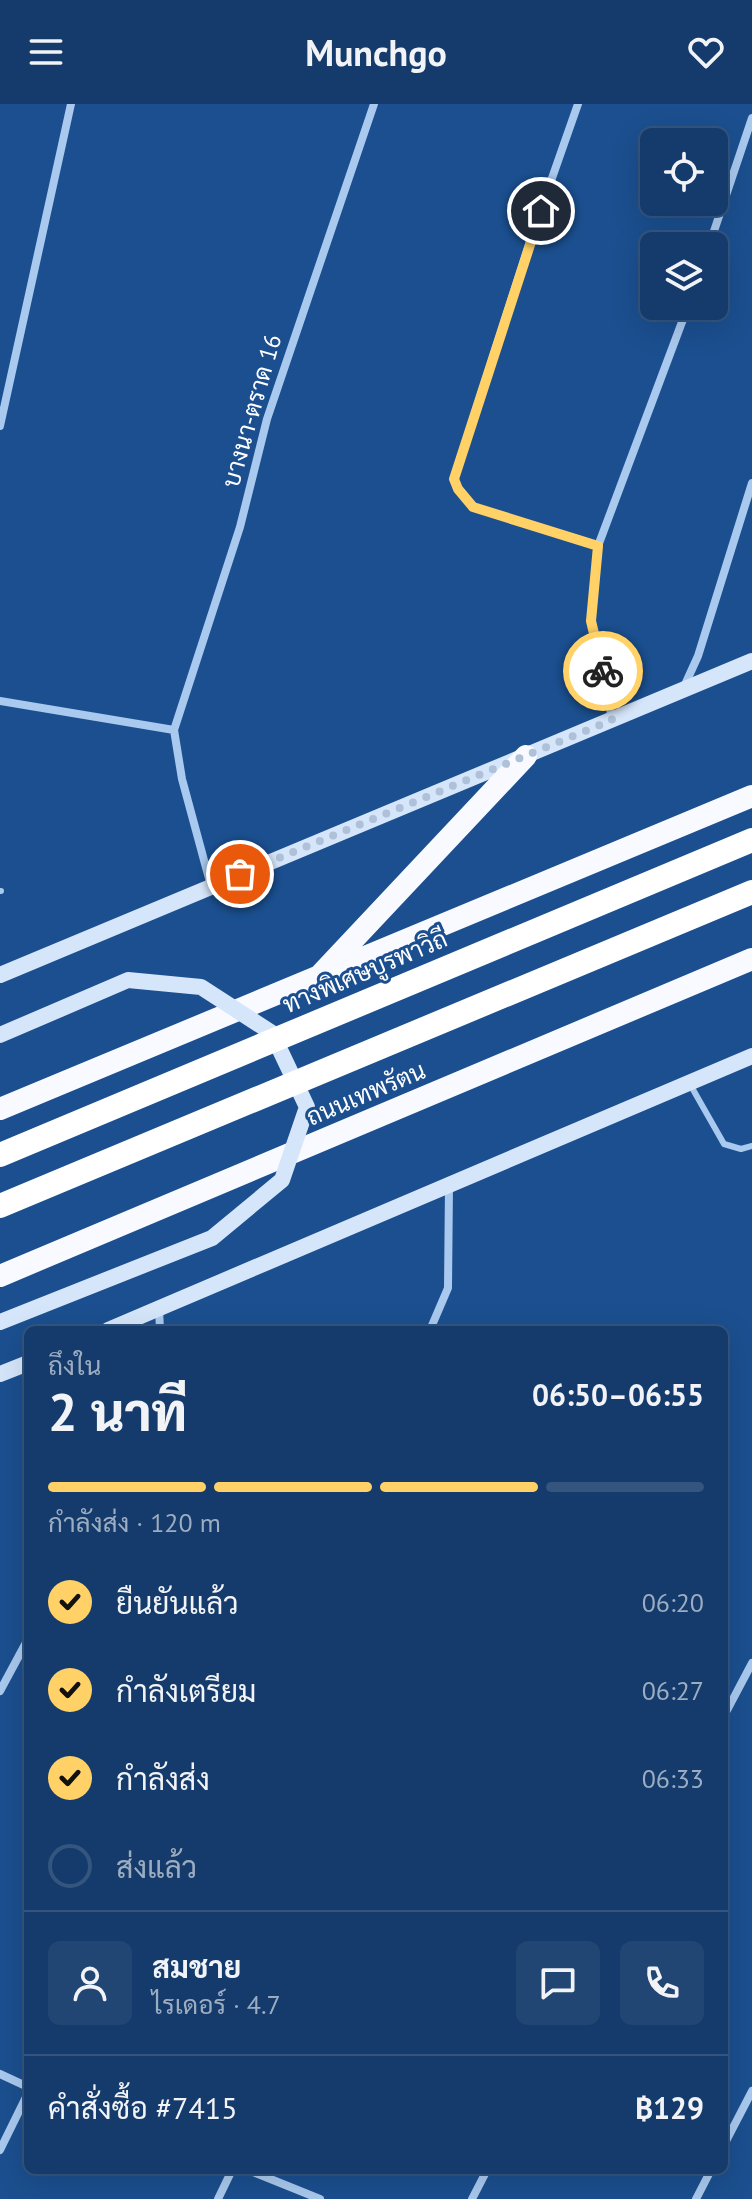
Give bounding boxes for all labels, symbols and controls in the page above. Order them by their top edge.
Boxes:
text: Munchgo [305,29,447,76]
icon: menu [24,30,68,74]
icon: heart [684,30,728,74]
map controls [640,128,728,320]
button: locate [640,128,728,216]
pin [507,177,575,245]
icon: home [519,189,563,233]
button: layers [640,232,728,320]
street label: บางนา-ตราด 16 [215,331,288,491]
courier [563,631,643,711]
icon: bike [581,649,625,693]
pin [206,840,274,908]
icon: bag [218,852,262,896]
street label: ทางพิเศษบูรพาวิถี [278,923,453,1022]
street label: ถนนเทพรัตน [302,1055,430,1133]
text: ถึงใน [48,1349,101,1382]
text: 06:50–06:55 [532,1375,704,1414]
text: 2 นาที [48,1378,187,1445]
text: กำลังส่ง · 120 m [48,1506,221,1539]
icon: check [48,1580,92,1624]
text: ยืนยันแล้ว [116,1583,239,1622]
text: 06:20 [642,1586,704,1619]
icon: check [48,1668,92,1712]
text: กำลังเตรียม [116,1671,256,1710]
text: 06:27 [642,1674,704,1707]
icon: check [48,1756,92,1800]
text: กำลังส่ง [116,1759,210,1798]
text: 06:33 [642,1762,704,1795]
text: ส่งแล้ว [116,1847,197,1886]
button: person [48,1941,132,2025]
button: chat [516,1941,600,2025]
button: phone [620,1941,704,2025]
text: สมชาย [152,1947,241,1986]
text: ไรเดอร์ · 4.7 [152,1988,281,2021]
text: คำสั่งซื้อ #7415 [48,2088,238,2127]
text: ฿129 [635,2088,704,2127]

